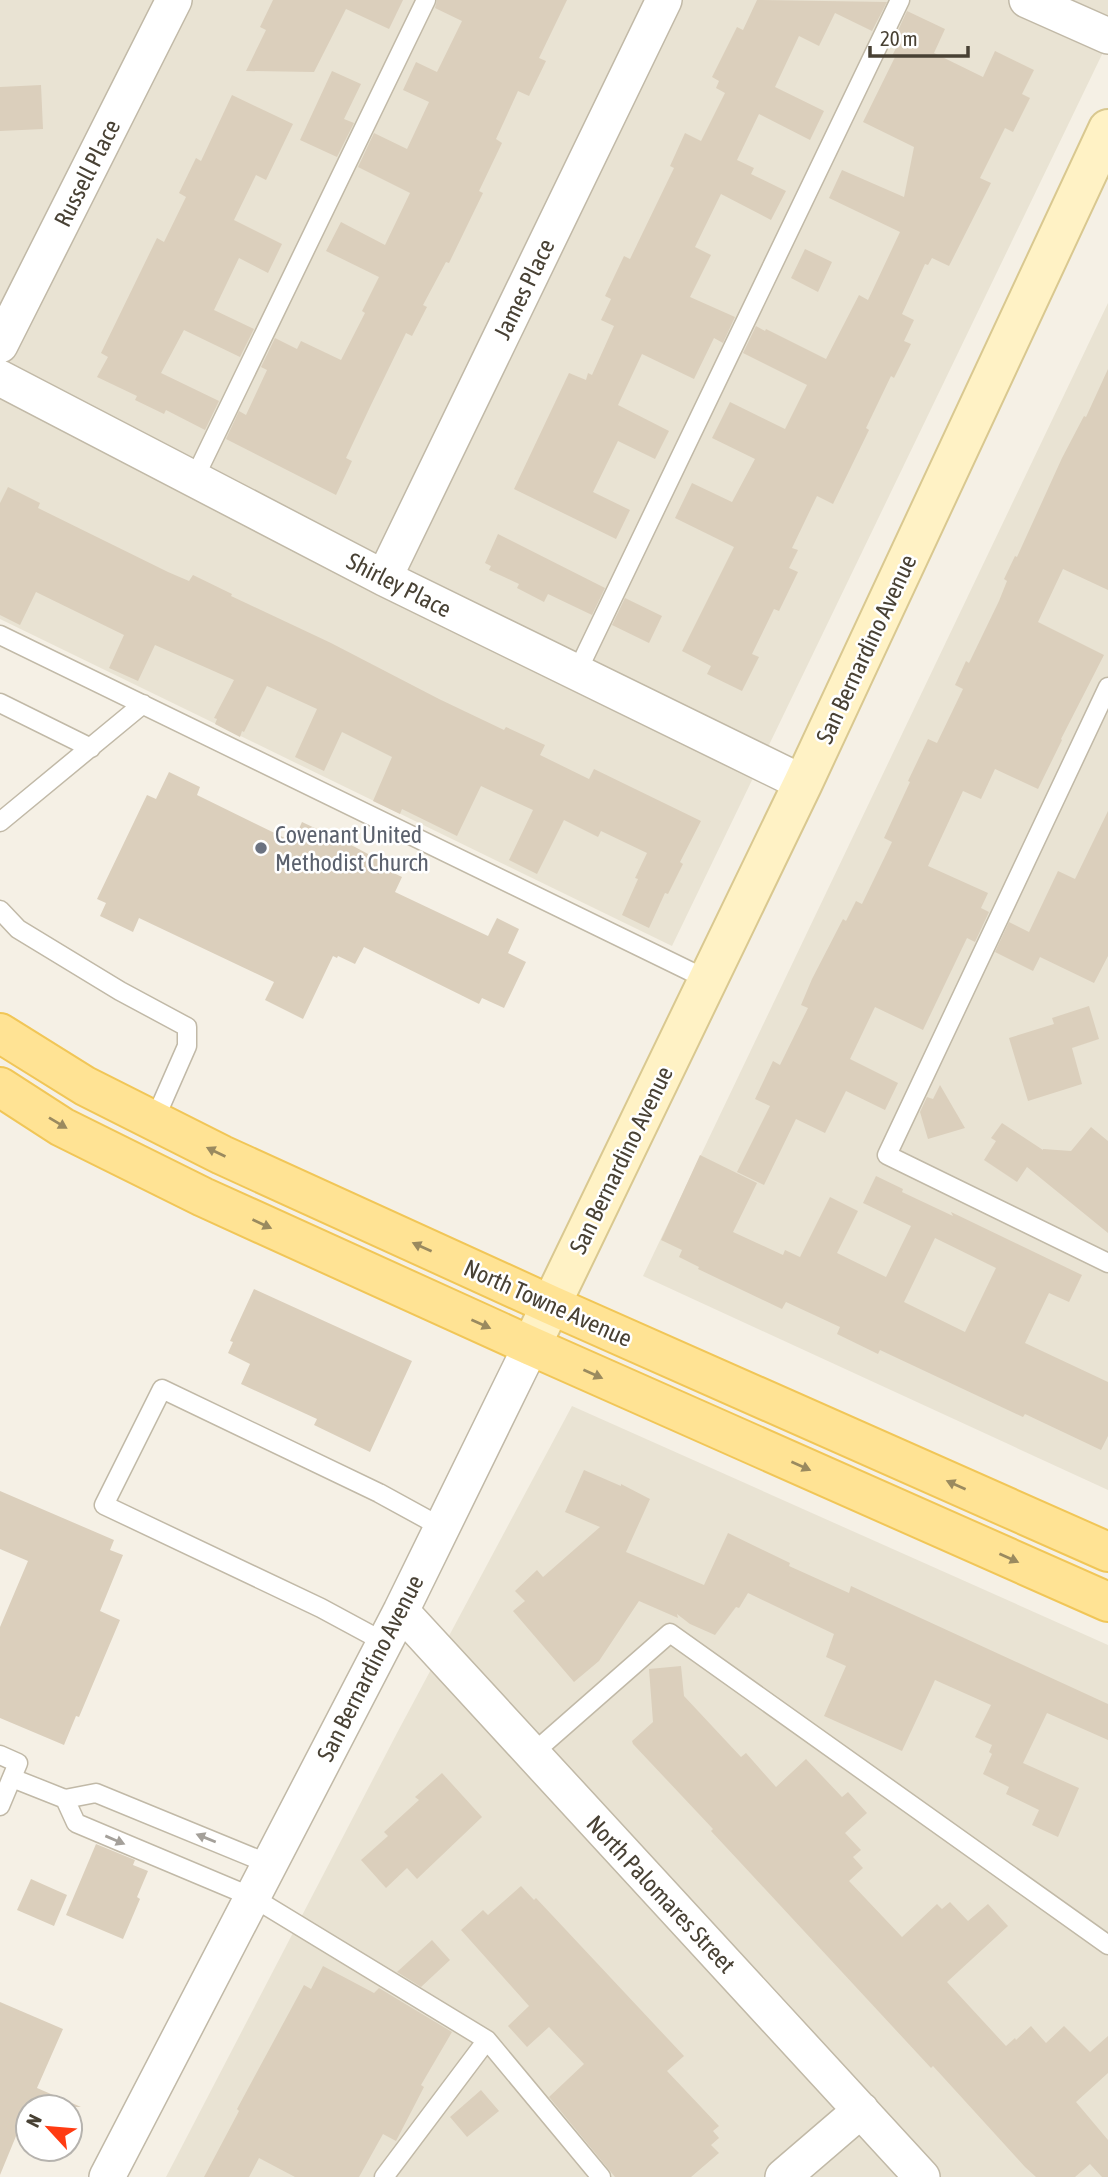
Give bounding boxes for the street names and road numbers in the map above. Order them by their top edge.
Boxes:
street label: Russell Place [49,115,125,231]
street label: James Place [488,235,560,343]
street label: Shirley Place [342,547,456,623]
street label: San Bernardino Avenue [810,550,922,748]
street label: San Bernardino Avenue [564,1062,678,1258]
street label: North Towne Avenue [460,1254,636,1352]
street label: San Bernardino Avenue [311,1571,429,1765]
street label: North Palomares Street [581,1810,741,1978]

